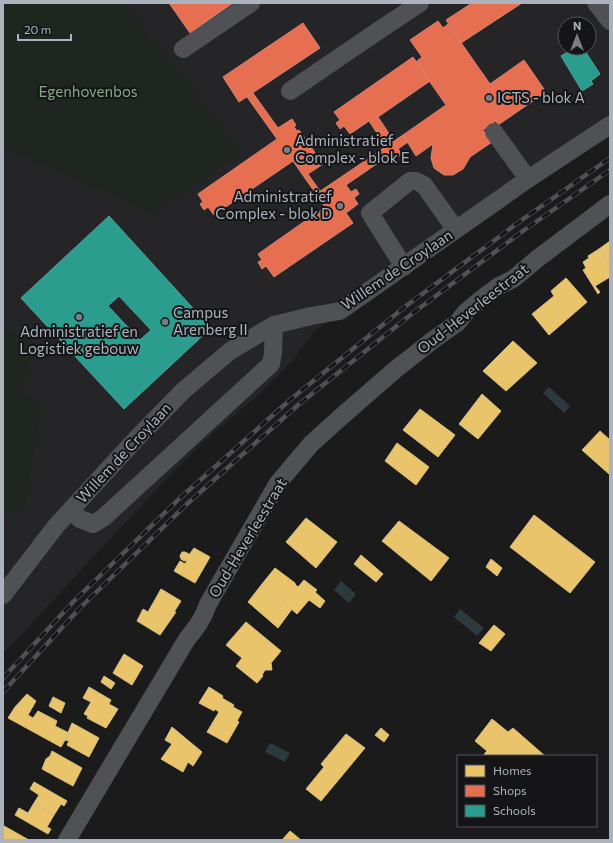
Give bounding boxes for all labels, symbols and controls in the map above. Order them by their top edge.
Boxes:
scale bar [18,16,71,42]
north arrow [557,16,597,56]
text: N [573,19,581,32]
text: 20 m [24,22,51,36]
park label: Egenhovenbos [38,82,138,100]
place label: ICTS - blok A [497,88,585,106]
marker: ICTS - blok A [484,93,494,103]
place label: Administratief Complex - blok E [295,131,410,166]
marker: Administratief Complex - blok E [282,145,292,155]
place label: Administratief Complex - blok D [215,187,332,222]
marker: Administratief Complex - blok D [335,201,345,211]
street label: Willem de Croylaan [337,225,456,313]
street label: Oud-Heverleestraat [413,259,532,357]
place label: Campus Arenberg II [173,303,248,338]
marker: Administratief en Logistiek gebouw [74,312,84,322]
marker: Campus Arenberg II [160,317,170,327]
place label: Administratief en Logistiek gebouw [19,322,139,357]
street label: Willem de Croylaan [72,398,174,506]
street label: Oud-Heverleestraat [204,474,290,600]
legend [457,755,597,827]
text: Homes [493,763,531,777]
text: Shops [493,783,527,797]
text: Schools [493,803,536,817]

